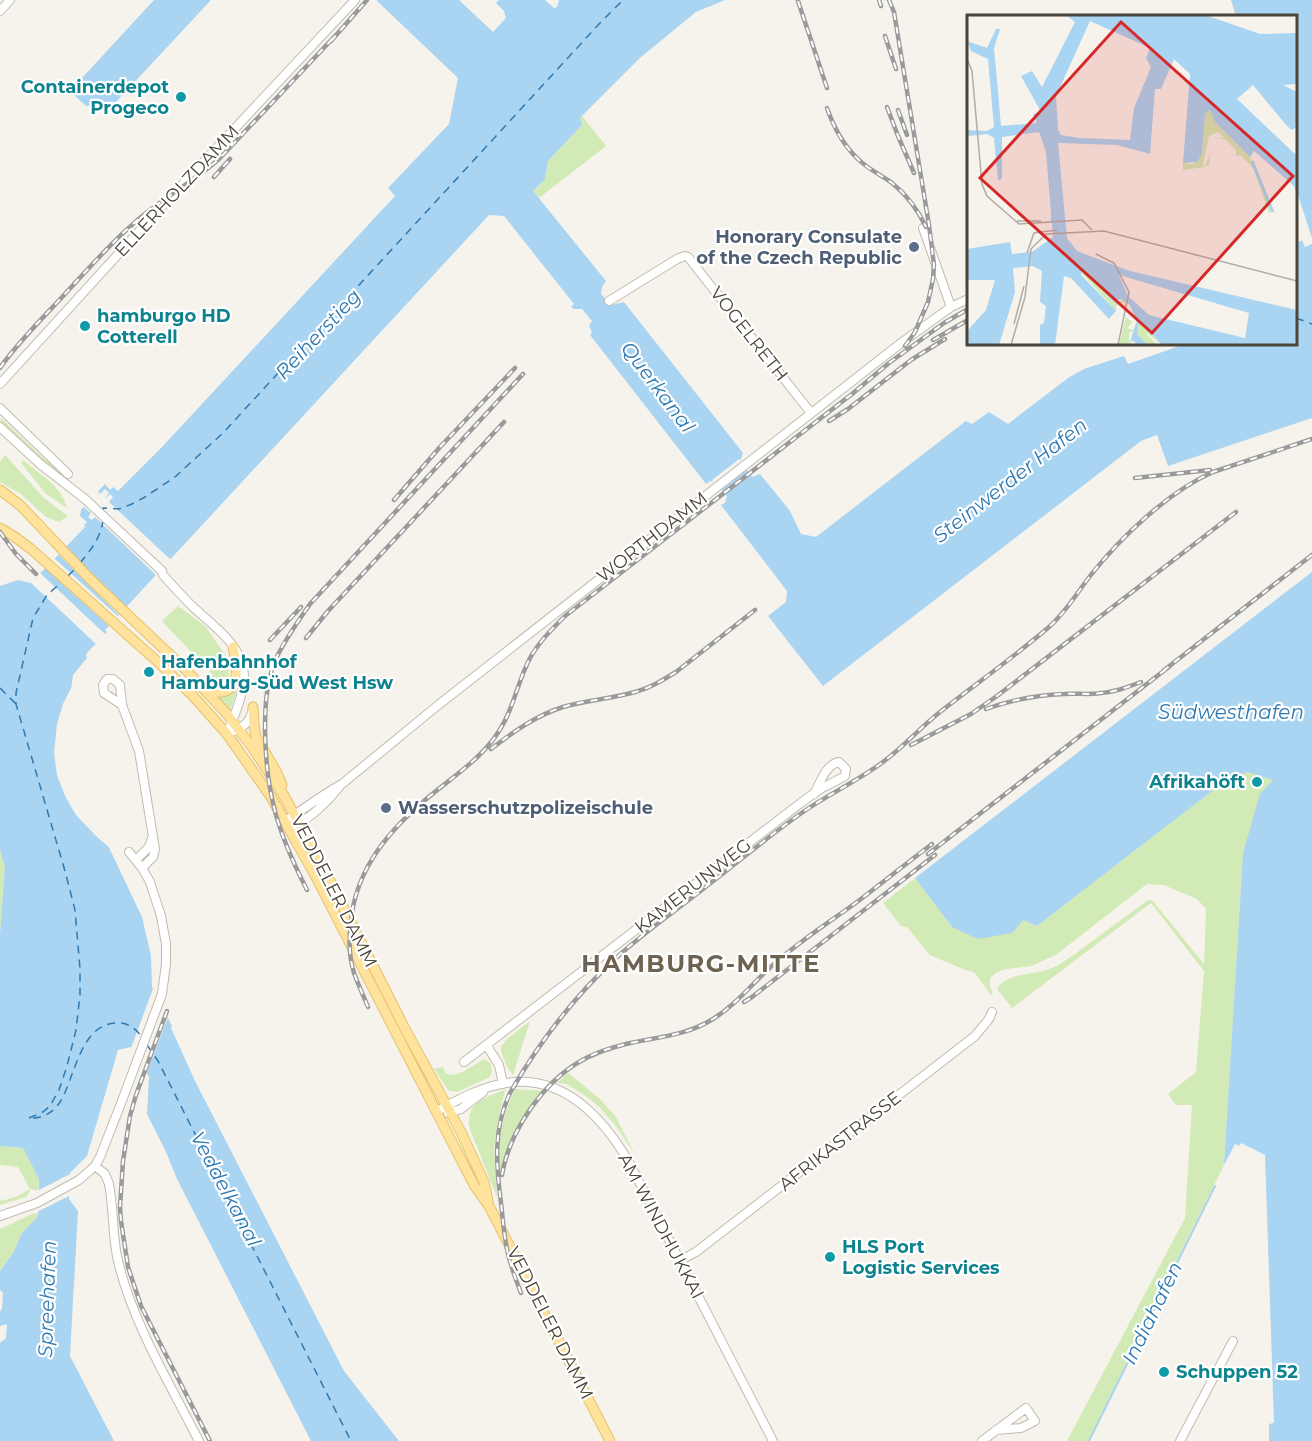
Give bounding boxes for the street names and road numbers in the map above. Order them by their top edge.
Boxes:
street label: ELLERHOLZDAMM [110,120,244,262]
street label: VOGELRETH [705,282,793,386]
street label: WORTHDAMM [592,487,712,587]
street label: VEDDELER DAMM [286,811,382,971]
street label: KAMERUNWEG [630,834,756,938]
street label: AFRIKASTRASSE [774,1086,906,1196]
street label: AM WINDHUKKAI [613,1149,709,1303]
street label: VEDDELER DAMM [502,1243,598,1403]

